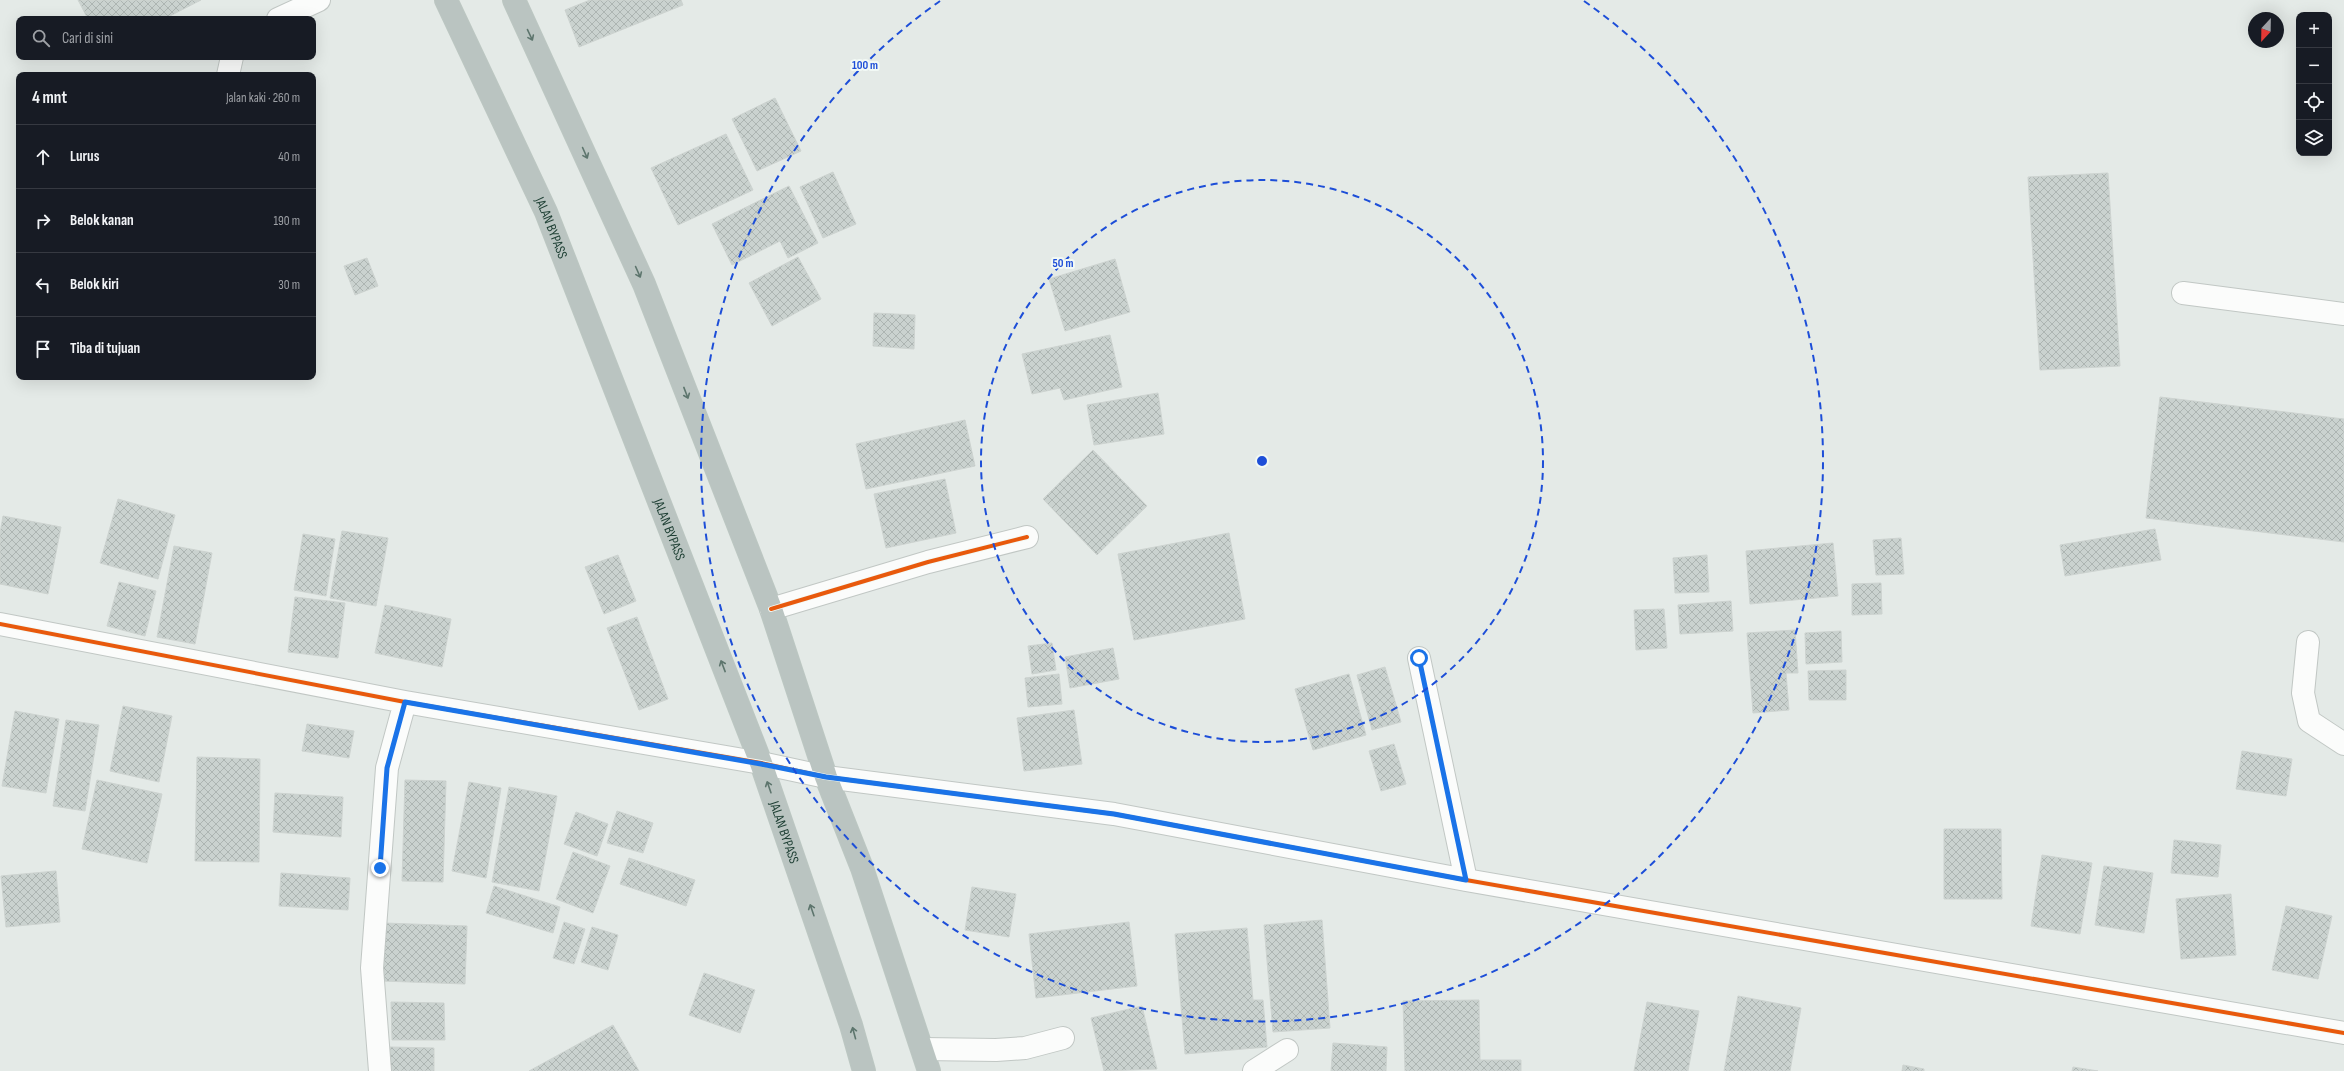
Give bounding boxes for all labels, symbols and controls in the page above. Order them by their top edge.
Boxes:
north arrow [2248,12,2284,48]
map controls [2296,12,2332,156]
button: + [2296,12,2332,48]
search box [16,16,316,60]
icon: search [30,27,52,49]
text: Cari di sini [62,29,113,48]
one-way arrow [527,29,534,41]
button: − [2296,48,2332,84]
text: 100 m [852,58,878,73]
button: locate [2296,84,2332,120]
text: 4 mnt [32,88,67,108]
text: Jalan kaki · 260 m [226,90,300,106]
button: layers [2296,120,2332,156]
icon: ahead [32,146,54,168]
text: Lurus [70,147,99,166]
one-way arrow [582,147,589,159]
text: 40 m [278,149,300,165]
street label: JALAN BYPASS [531,193,571,261]
icon: right [32,210,54,232]
text: Belok kanan [70,211,134,230]
text: 190 m [273,213,300,229]
text: 50 m [1053,256,1073,271]
one-way arrow [635,265,642,277]
icon: left [32,274,54,296]
text: Belok kiri [70,275,119,294]
text: 30 m [278,277,300,293]
icon: arrive [32,338,54,360]
text: Tiba di tujuan [70,339,140,358]
one-way arrow [683,386,690,398]
centre of rings [1255,454,1269,468]
street label: JALAN BYPASS [649,495,689,563]
route start [1410,649,1428,667]
one-way arrow [719,660,727,672]
one-way arrow [765,782,773,794]
street label: JALAN BYPASS [765,798,803,866]
route end [371,859,389,877]
one-way arrow [808,904,815,917]
one-way arrow [849,1027,857,1040]

